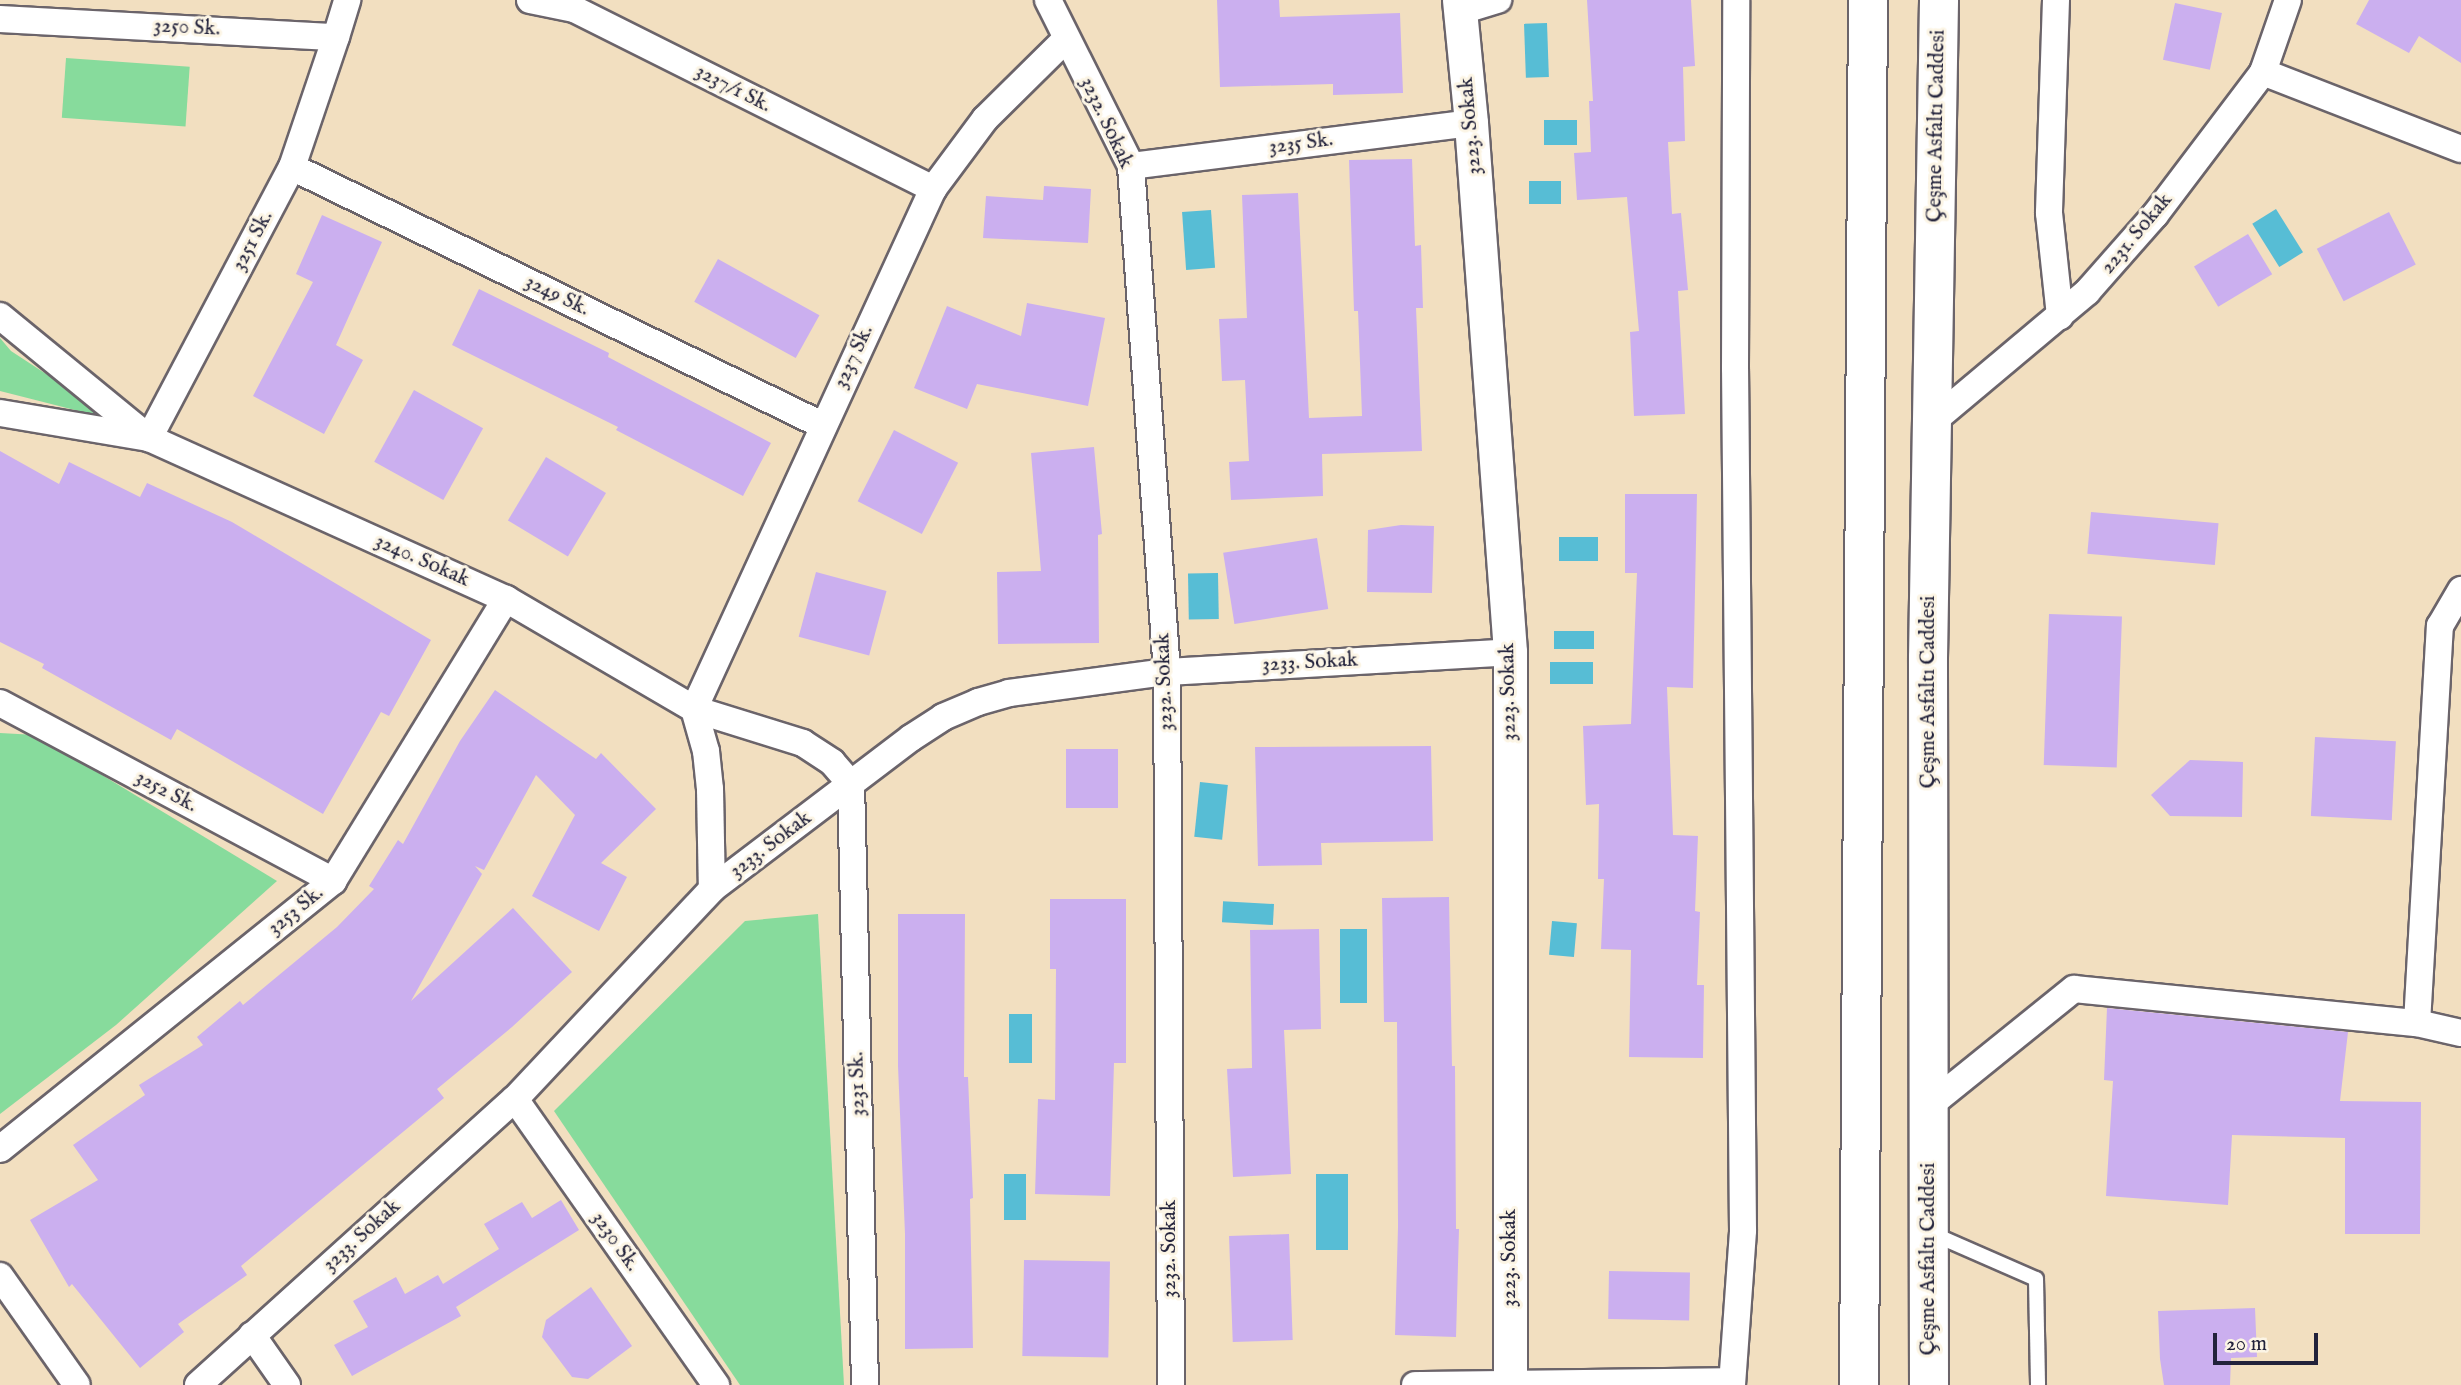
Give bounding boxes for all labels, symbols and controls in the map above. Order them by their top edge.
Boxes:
street label: 3250 Sk. [153,14,221,42]
street label: Çeşme Asfaltı Caddesi [1923,29,1951,223]
street label: 3237/1 Sk. [691,59,775,119]
street label: 3232. Sokak [1074,73,1138,173]
street label: 3223. Sokak [1454,76,1488,176]
street label: 3235 Sk. [1267,128,1335,160]
street label: 2231. Sokak [2096,188,2178,280]
street label: 3251 Sk. [227,207,279,275]
street label: 3249 Sk. [521,270,593,322]
street label: 3237 Sk. [828,321,880,393]
street label: 3240. Sokak [371,529,473,593]
street label: Çeşme Asfaltı Caddesi [1916,596,1942,788]
street label: 3232. Sokak [1151,633,1179,731]
street label: 3223. Sokak [1496,643,1522,741]
street label: 3233. Sokak [1261,648,1359,678]
street label: 3252 Sk. [131,765,201,819]
street label: 3233. Sokak [725,806,817,884]
street label: 3253 Sk. [263,881,329,941]
street label: 3231 Sk. [845,1051,871,1117]
street label: Çeşme Asfaltı Caddesi [1916,1163,1942,1355]
street label: 3233. Sokak [318,1195,406,1277]
street label: 3232. Sokak [1157,1200,1183,1298]
street label: 3230 Sk. [585,1207,645,1277]
street label: 3223. Sokak [1497,1209,1523,1307]
scale bar [2216,1318,2321,1362]
text: 20 m [2226,1331,2267,1358]

